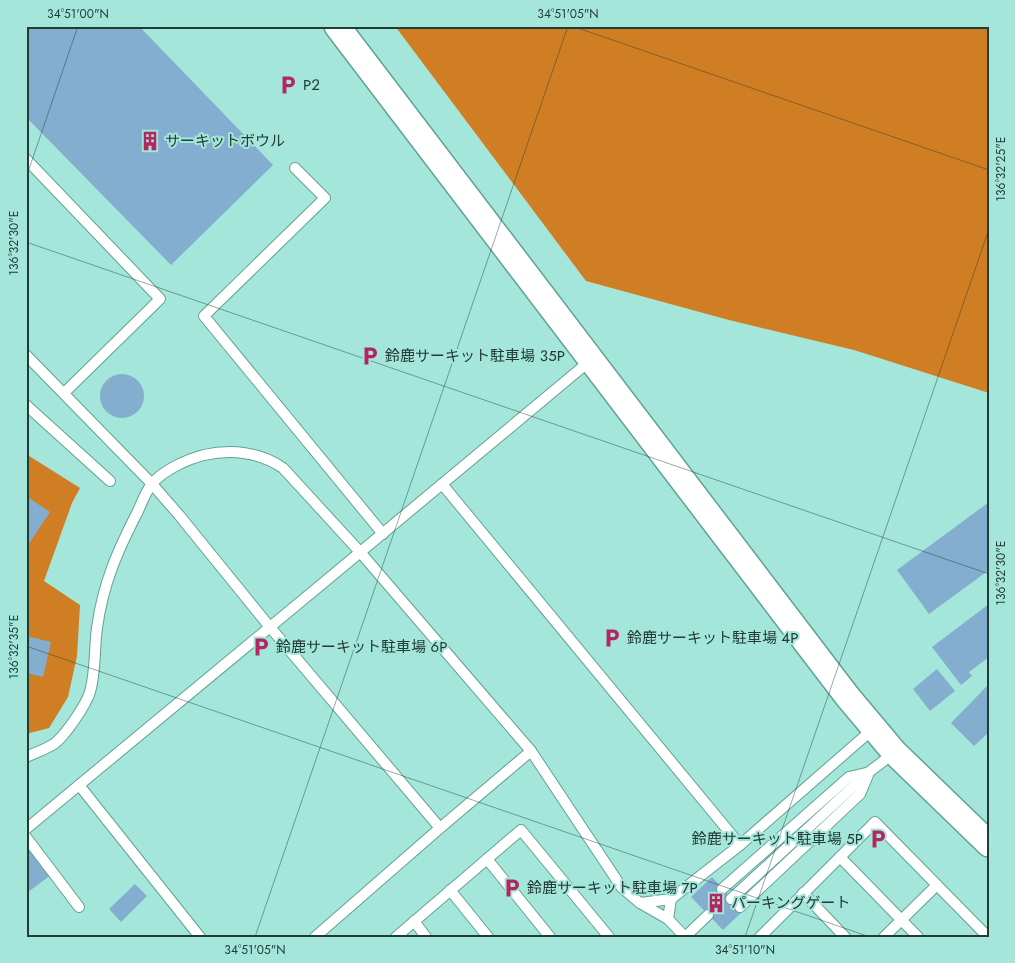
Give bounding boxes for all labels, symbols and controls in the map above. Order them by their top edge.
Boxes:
text: 34°51'00"N [47,5,109,23]
text: 34°51'05"N [537,5,599,23]
parking icon: P２ [277,74,299,96]
place label: P２ [303,74,320,96]
building icon: サーキットボウル [139,130,161,152]
place label: サーキットボウル [165,130,285,152]
text: 136°32'25"E [992,137,1010,201]
text: 136°32'30"E [5,211,23,275]
parking icon: 鈴鹿サーキット駐車場 ３5P [359,345,381,367]
place label: 鈴鹿サーキット駐車場 ３5P [385,345,565,367]
text: 136°32'30"E [992,541,1010,605]
text: 136°32'35"E [5,615,23,679]
parking icon: 鈴鹿サーキット駐車場 ４P [601,627,623,649]
place label: 鈴鹿サーキット駐車場 ４P [627,627,798,649]
parking icon: 鈴鹿サーキット駐車場 6P [250,636,272,658]
place label: 鈴鹿サーキット駐車場 6P [276,636,447,658]
place label: 鈴鹿サーキット駐車場 5P [692,828,863,850]
parking icon: 鈴鹿サーキット駐車場 5P [867,828,889,850]
parking icon: 鈴鹿サーキット駐車場 7P [501,877,523,899]
place label: 鈴鹿サーキット駐車場 7P [527,877,698,899]
building icon: パーキングゲート [705,892,727,914]
place label: パーキングゲート [731,892,851,914]
text: 34°51'05"N [224,941,286,959]
text: 34°51'10"N [715,941,775,959]

